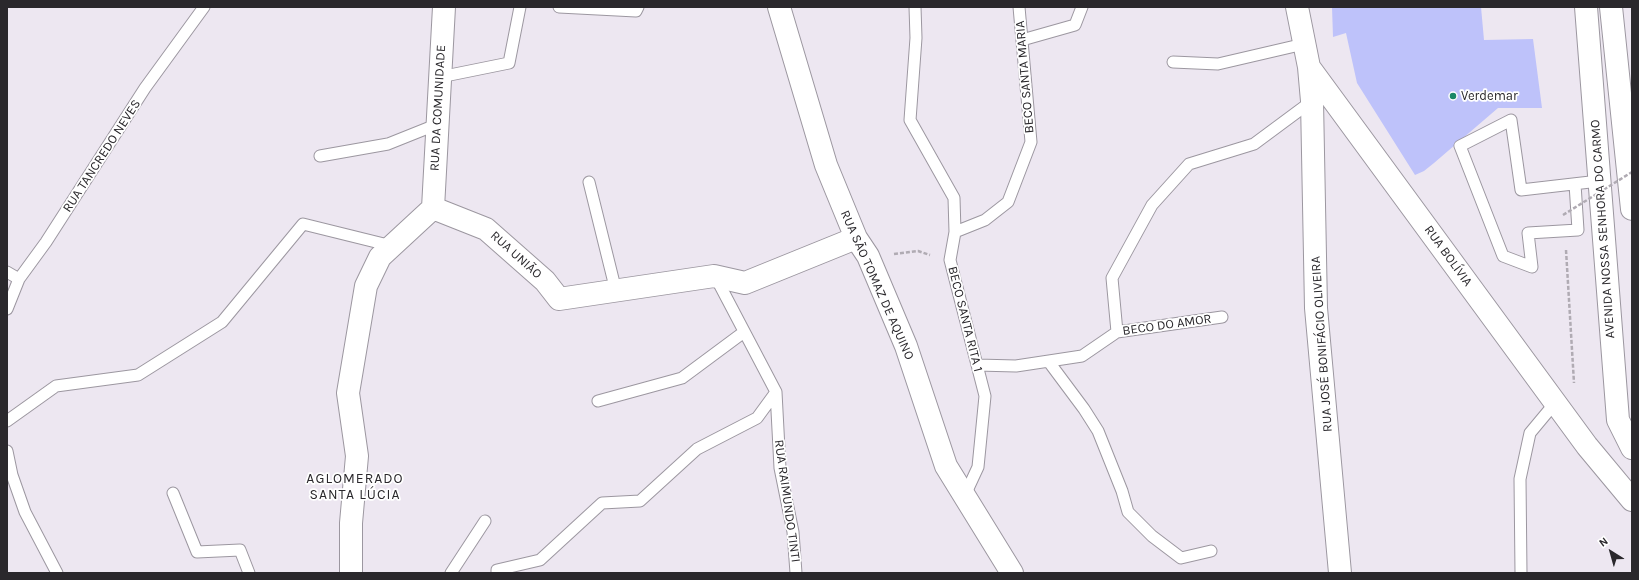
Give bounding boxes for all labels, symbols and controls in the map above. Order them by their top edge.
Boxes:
street label: BECO SANTA MARIA [1012,20,1038,134]
street label: RUA DA COMUNIDADE [427,44,449,172]
place label: Verdemar [1461,88,1518,104]
marker: Verdemar [1448,91,1458,101]
street label: RUA TANCREDO NEVES [60,97,144,215]
street label: AVENIDA NOSSA SENHORA DO CARMO [1588,119,1618,339]
street label: RUA SÃO TOMAZ DE AQUINO [837,208,917,362]
street label: RUA BOLÍVIA [1421,222,1475,290]
street label: RUA UNIÃO [487,228,545,282]
street label: RUA JOSÉ BONIFÁCIO OLIVEIRA [1308,256,1336,432]
street label: BECO SANTA RITA 1 [944,265,986,373]
street label: BECO DO AMOR [1121,311,1213,339]
street label: RUA RAIMUNDO TINTI [771,439,803,563]
district label: AGLOMERADO SANTA LÚCIA [306,471,404,504]
north arrow [1591,532,1631,572]
text: N [1596,534,1611,550]

